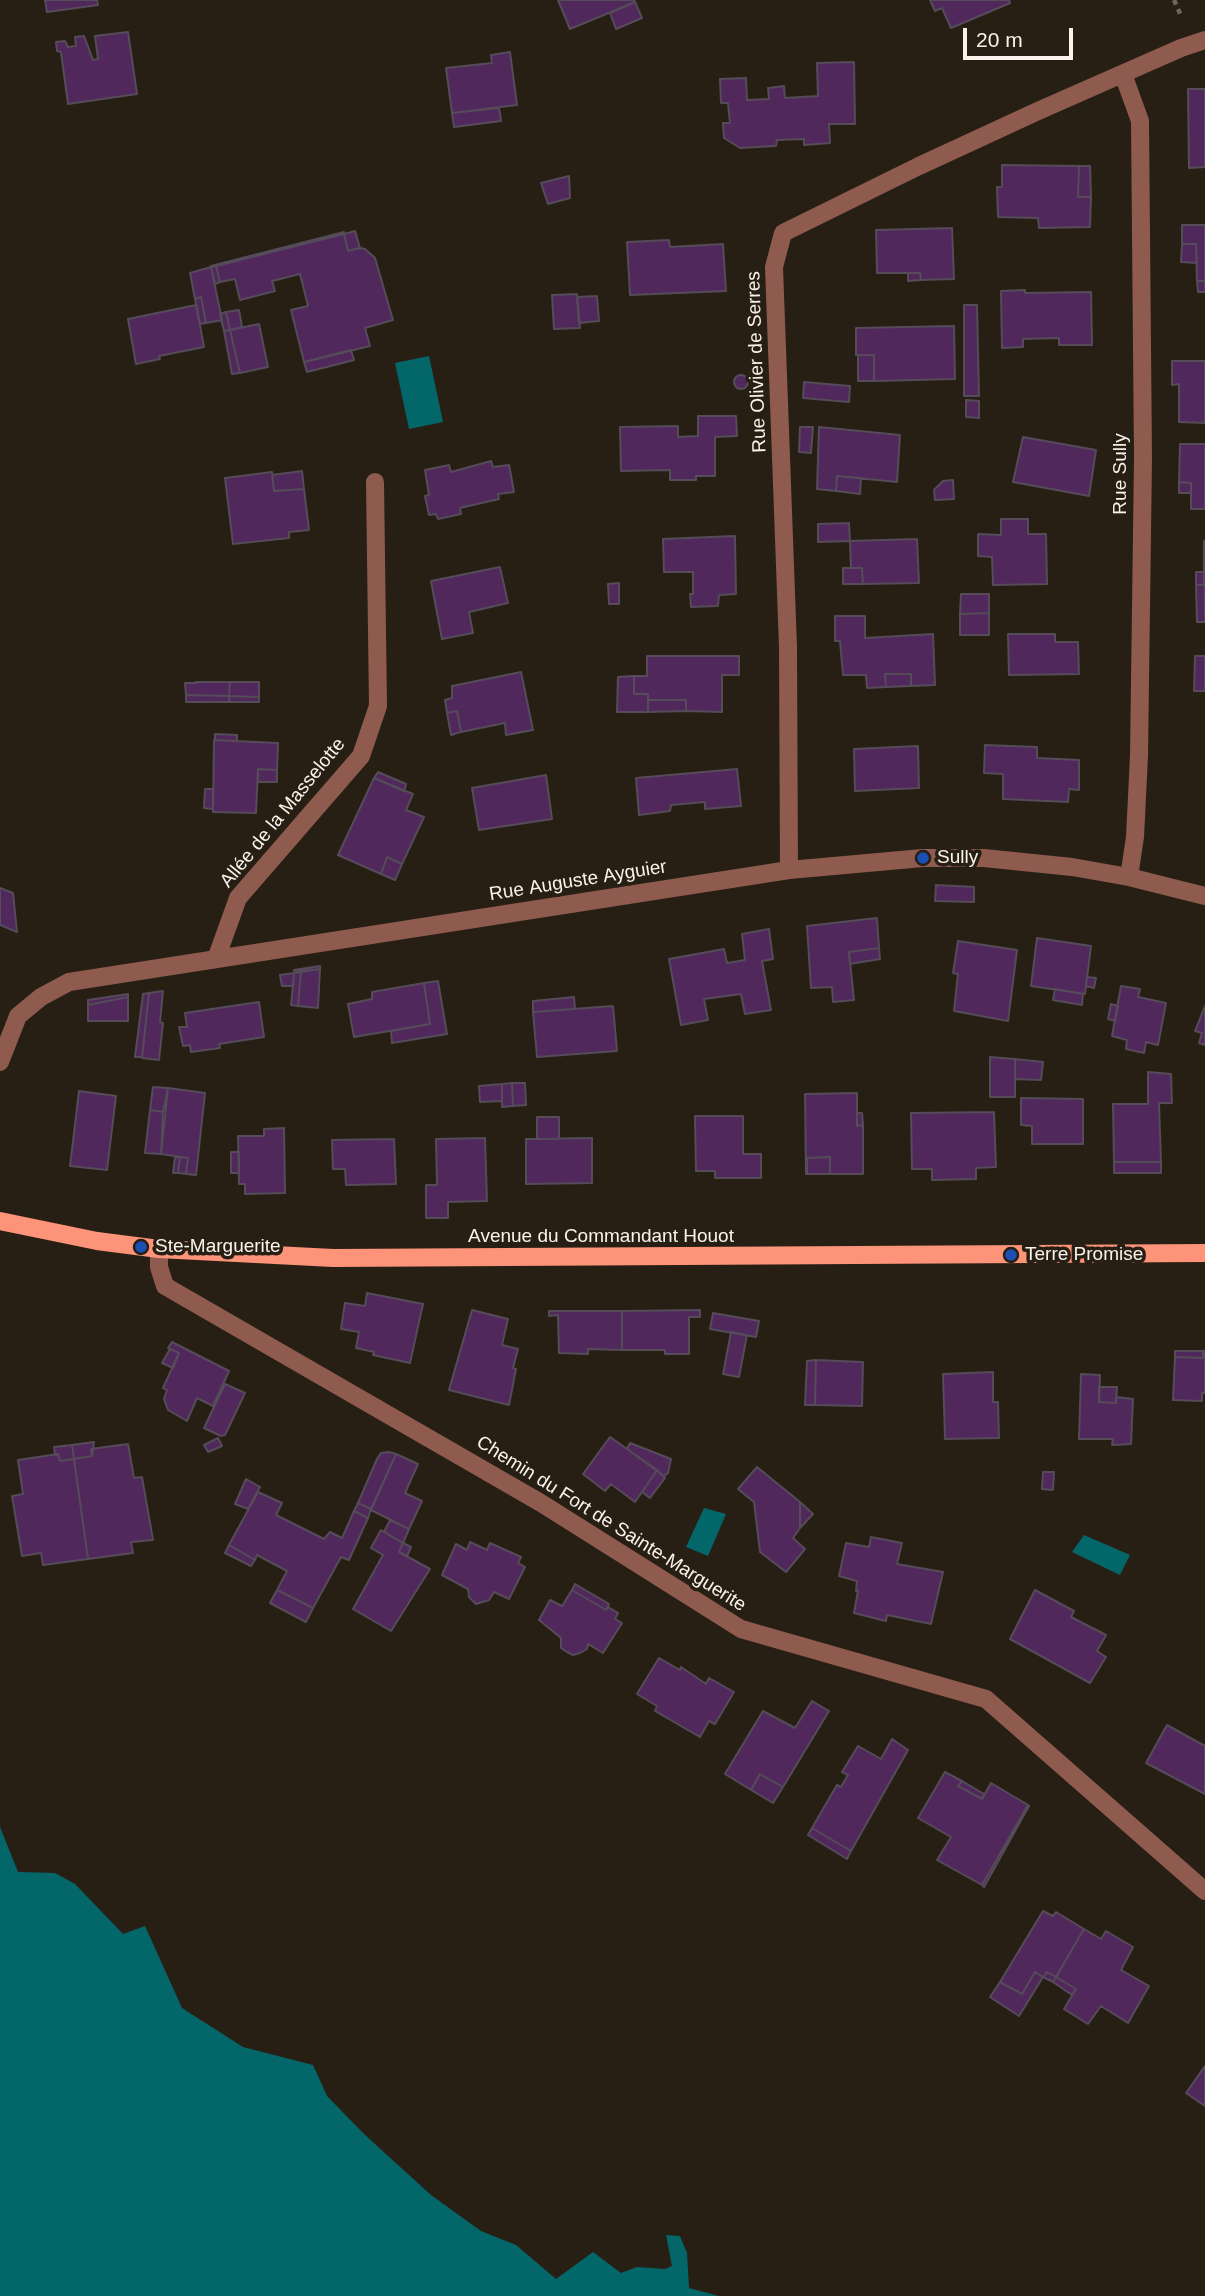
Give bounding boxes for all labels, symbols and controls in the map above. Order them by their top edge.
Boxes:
scale bar [967,14,1077,58]
text: 20 m [976,28,1023,51]
street label: Rue Olivier de Serres [742,271,772,453]
street label: Rue Sully [1110,433,1132,515]
street label: Allée de la Masselotte [216,734,350,892]
place label: Sully [937,847,978,869]
marker: Sully [915,850,931,866]
street label: Rue Auguste Ayguier [488,856,668,906]
street label: Avenue du Commandant Houot [468,1226,734,1248]
place label: Ste-Marguerite [155,1236,281,1258]
marker: Ste-Marguerite [133,1239,149,1255]
place label: Terre Promise [1025,1244,1143,1266]
marker: Terre Promise [1003,1247,1019,1263]
street label: Chemin du Fort de Sainte-Marguerite [472,1431,750,1617]

